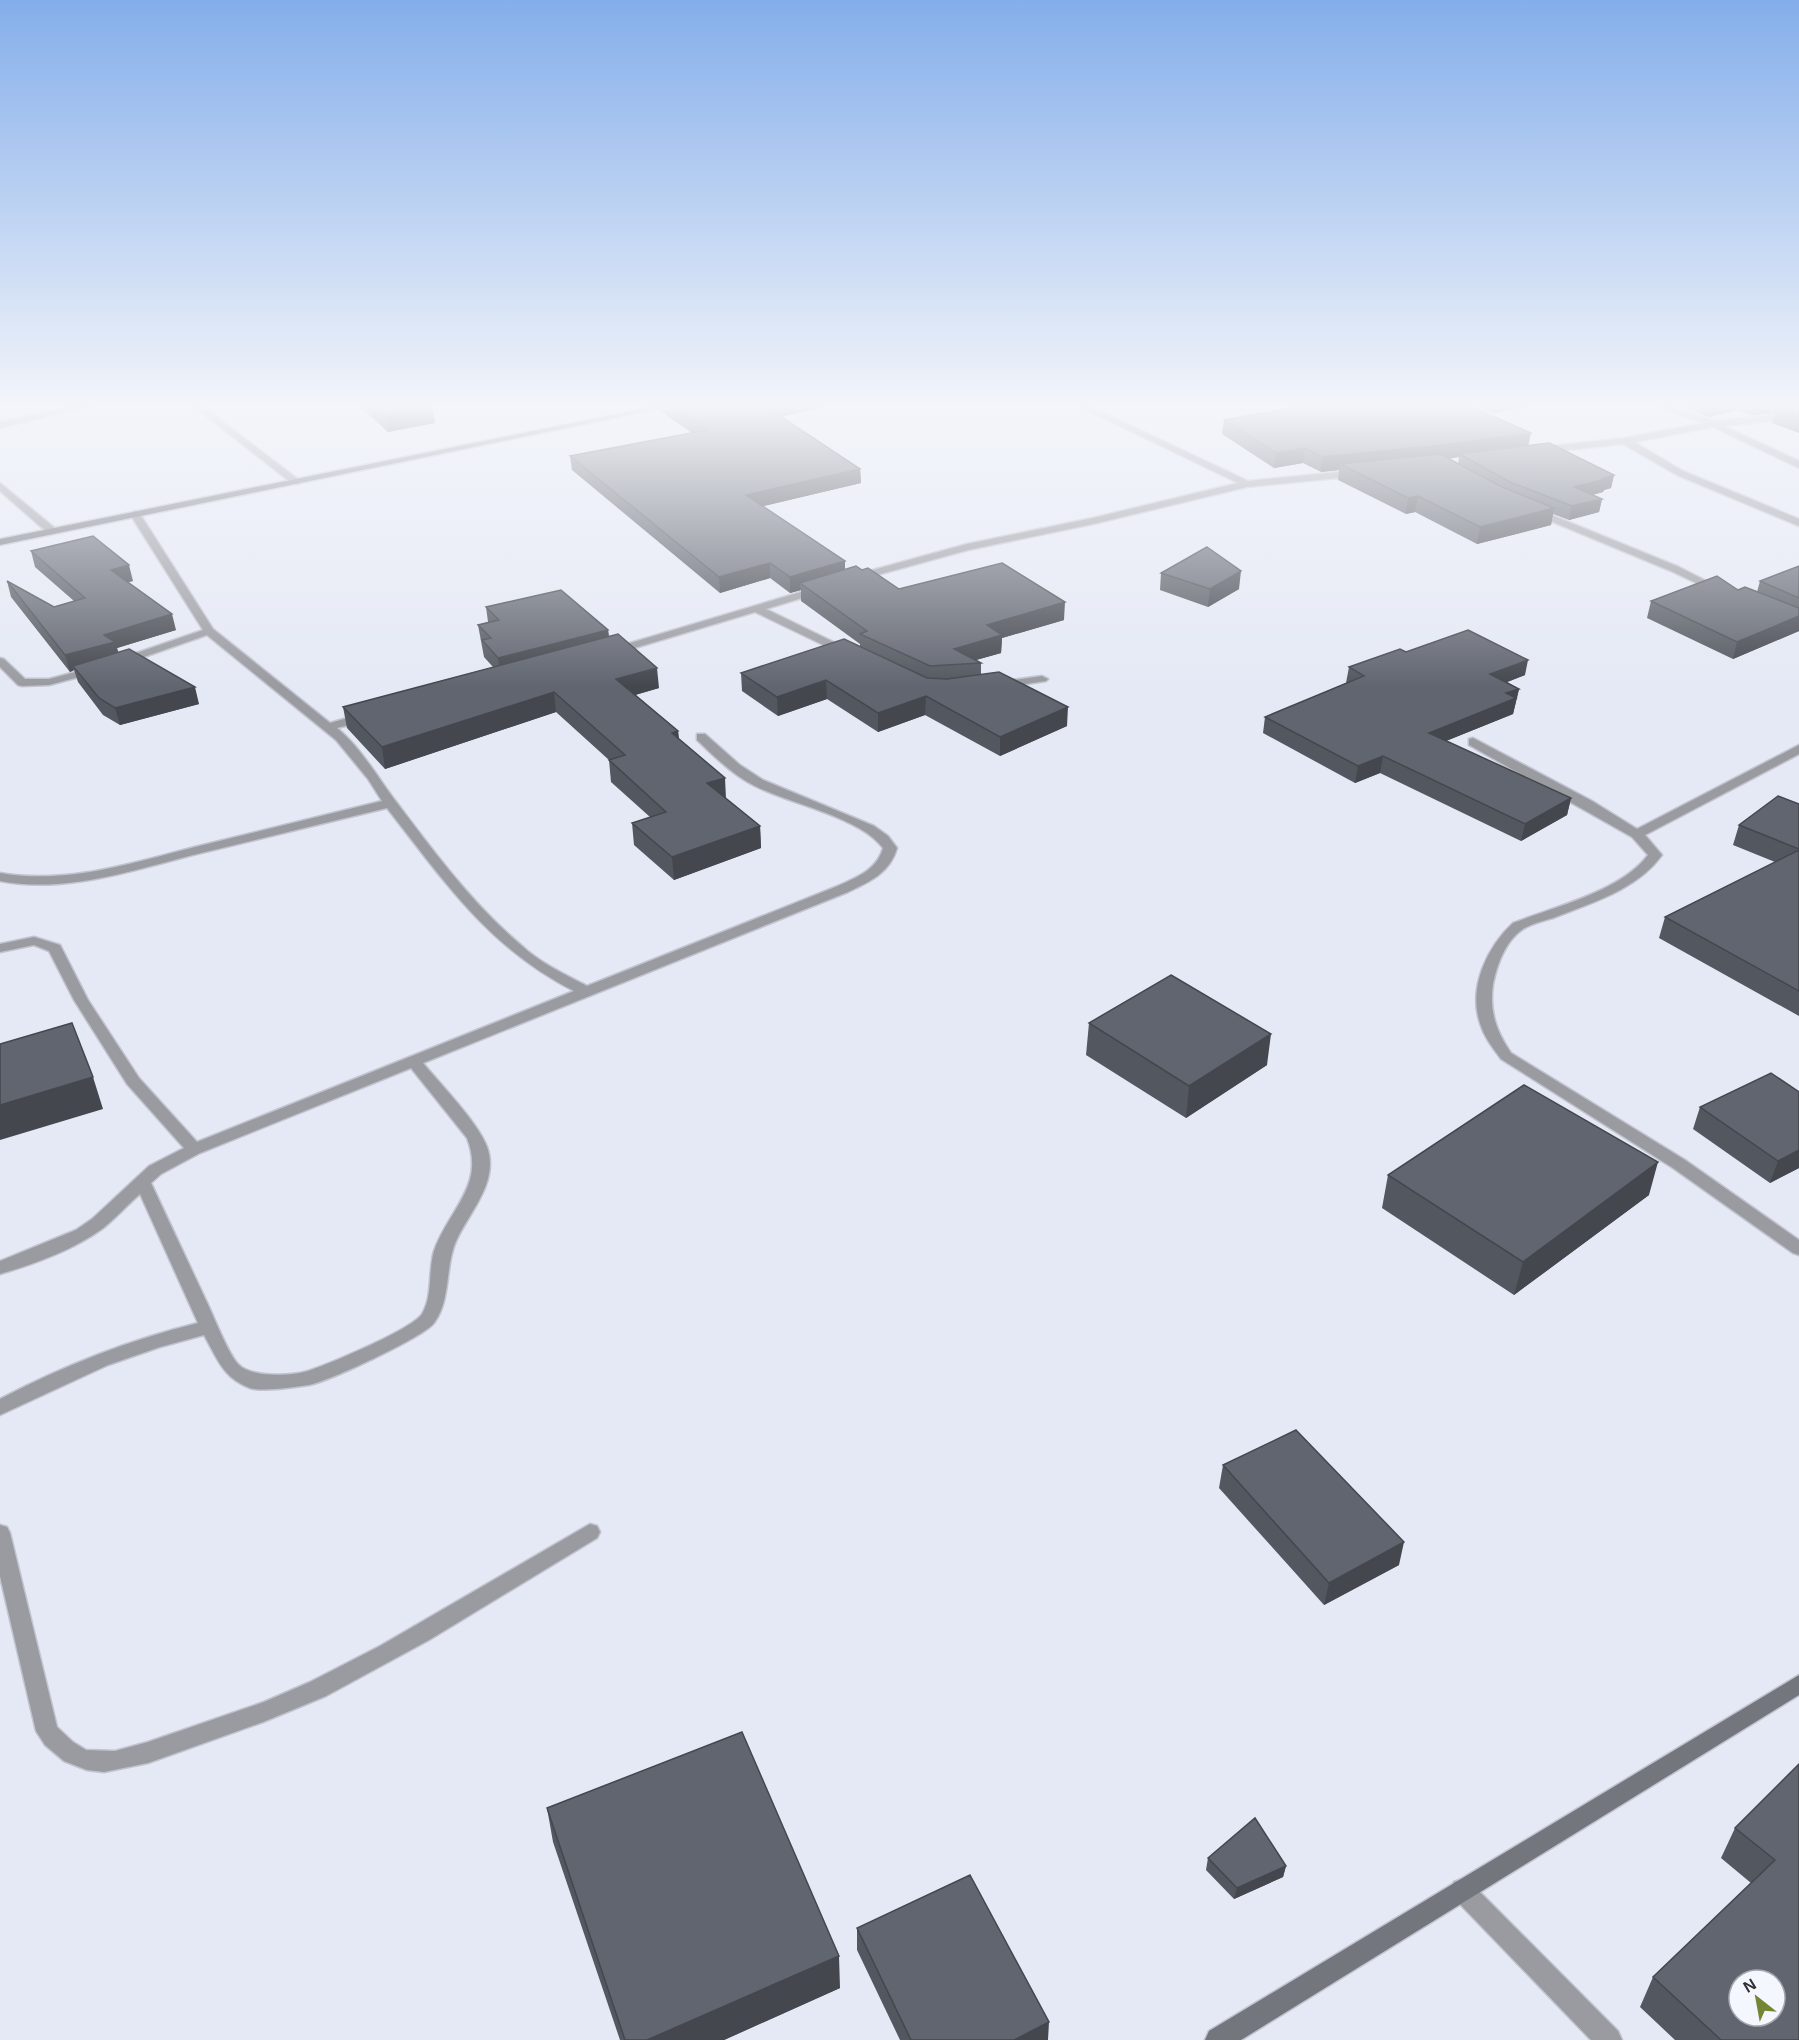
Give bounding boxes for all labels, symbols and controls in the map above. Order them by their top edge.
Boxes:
north arrow [1727,1968,1787,2028]
text: N [1740,1975,1759,1996]

